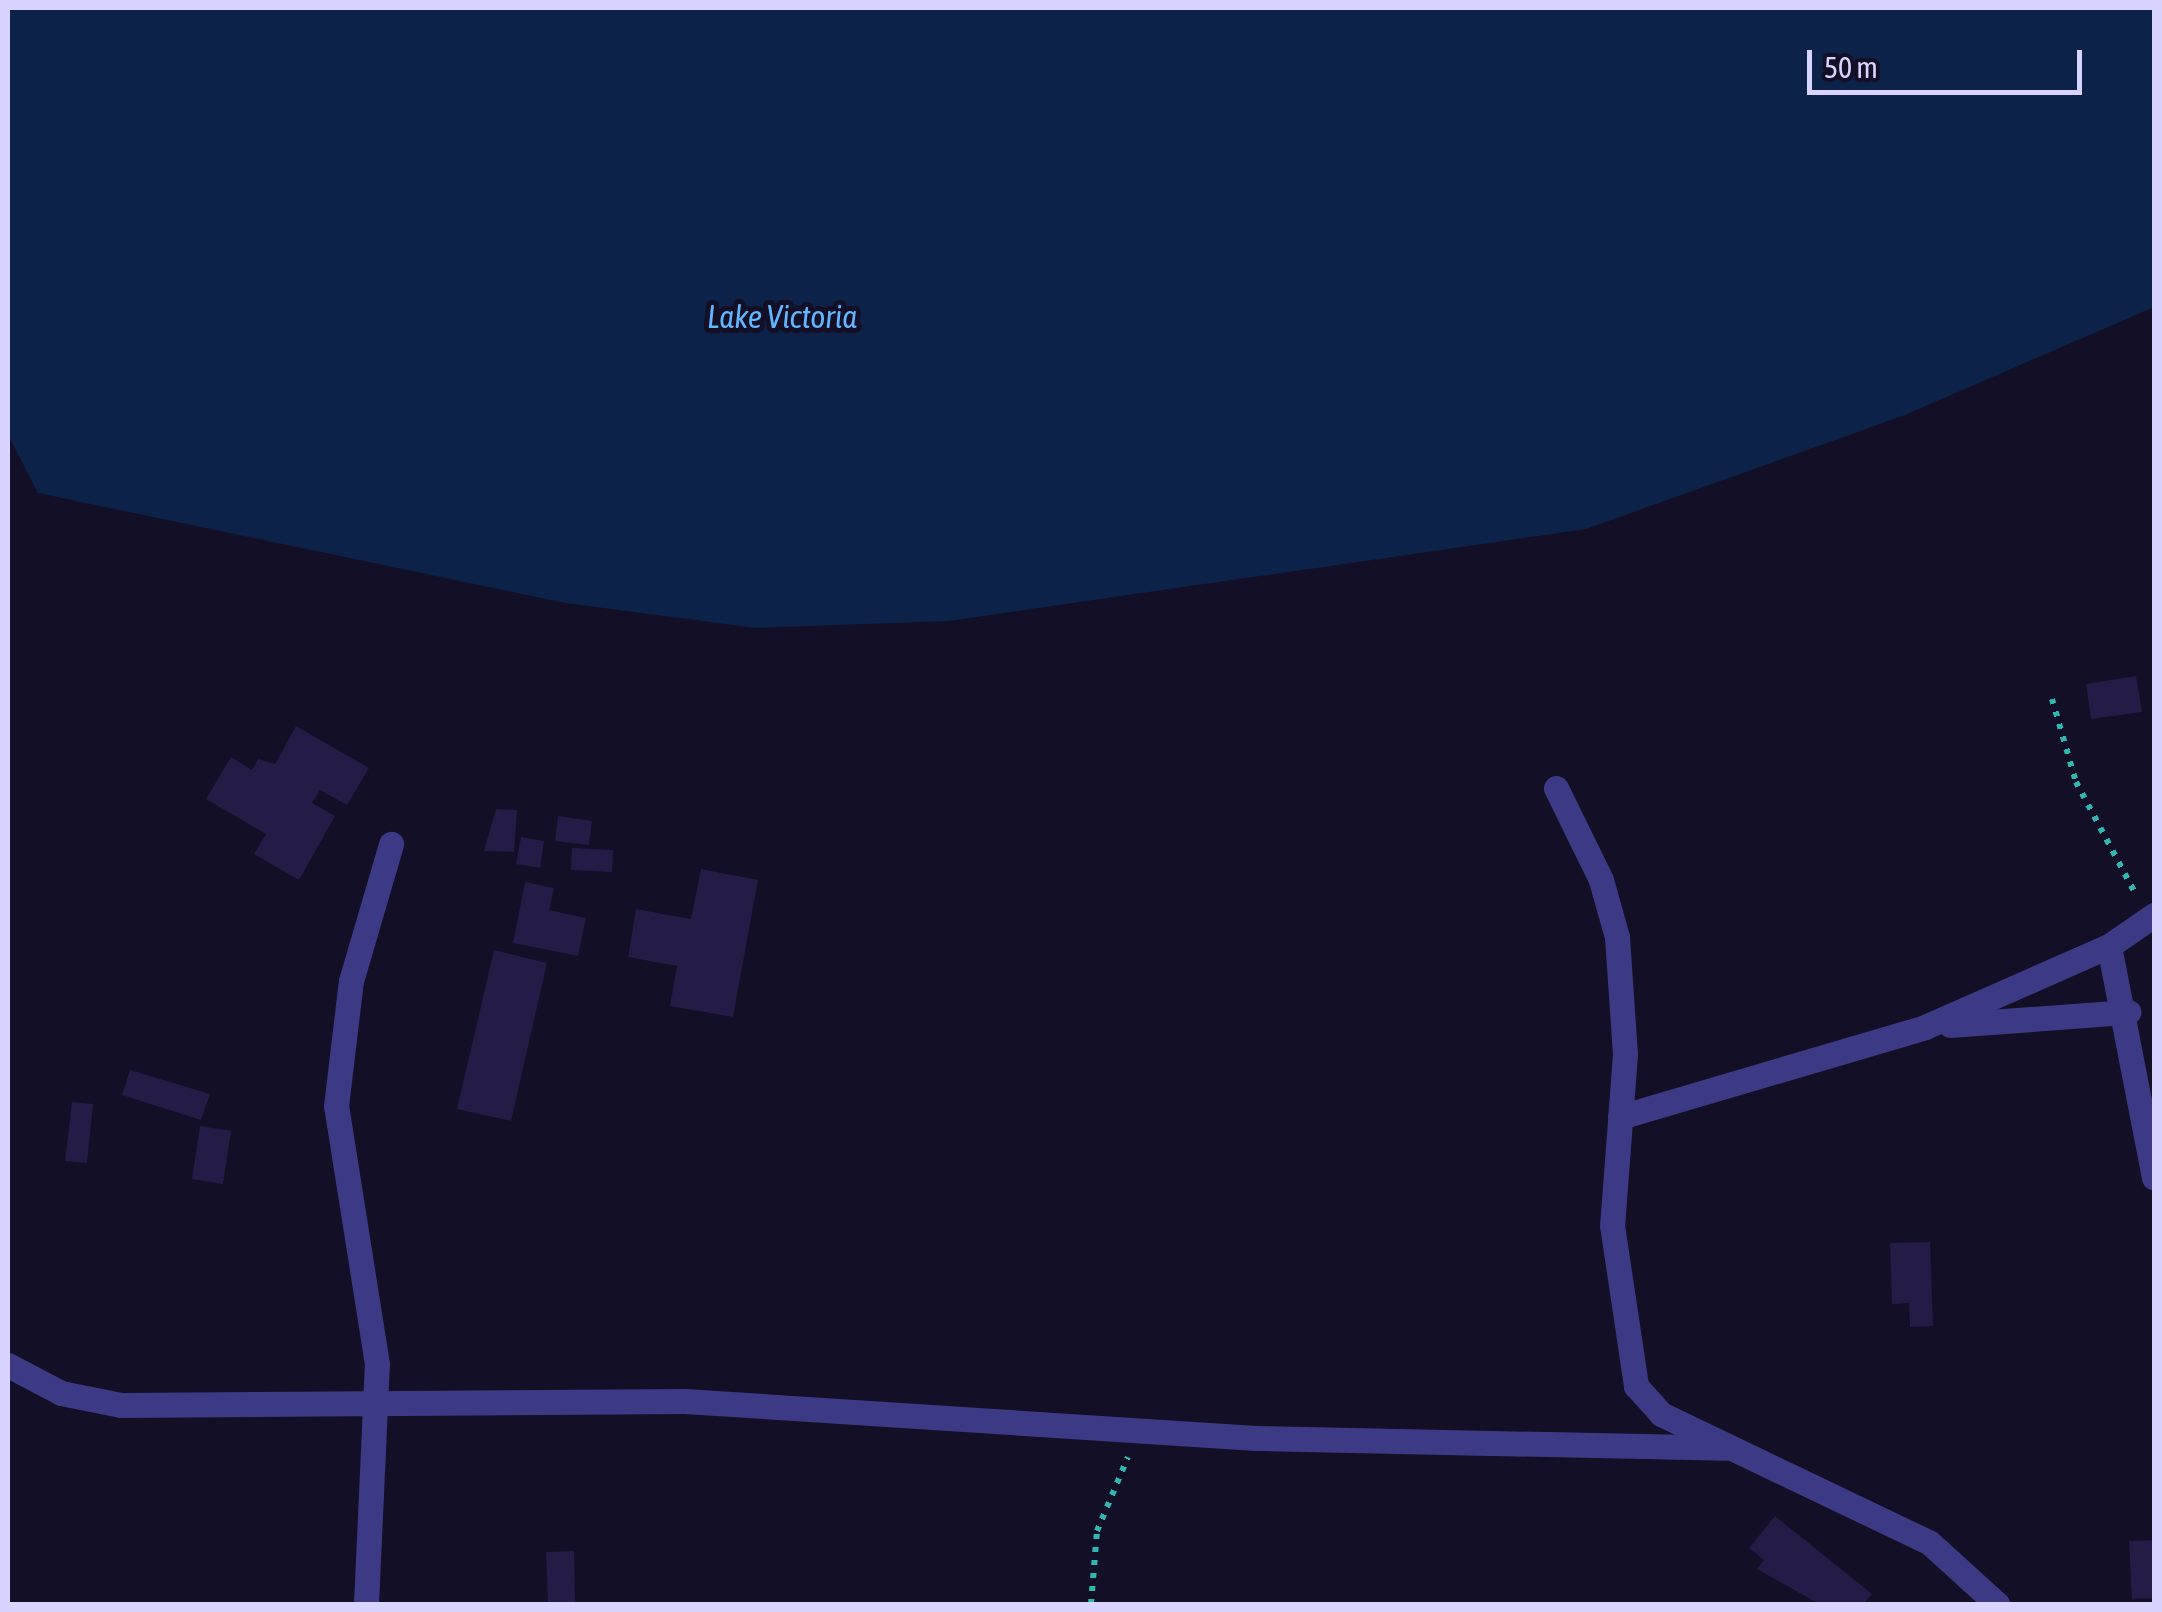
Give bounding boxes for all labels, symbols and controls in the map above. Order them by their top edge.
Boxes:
scale bar [1812,30,2087,92]
text: 50 m [1824,50,1878,84]
water label: Lake Victoria [707,298,857,336]

